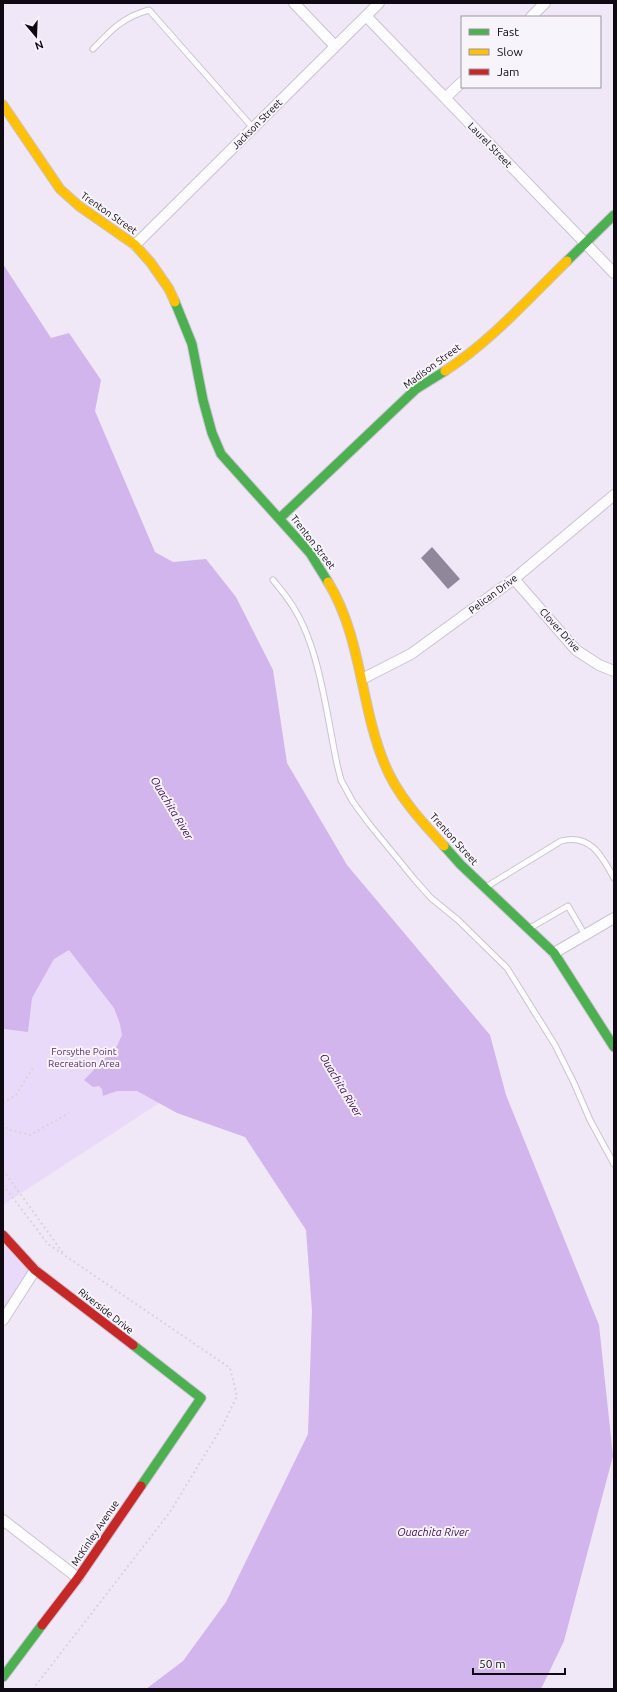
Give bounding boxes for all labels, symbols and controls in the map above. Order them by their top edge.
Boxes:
north arrow [16,16,56,56]
legend [461,16,601,88]
text: Fast [497,25,519,38]
text: N [33,38,45,52]
text: Slow [497,45,523,58]
text: Jam [497,65,519,78]
street label: Jackson Street [230,97,284,151]
street label: Laurel Street [466,120,514,170]
street label: Trenton Street [79,190,139,236]
street label: Madison Street [401,341,463,391]
street label: Trenton Street [288,513,338,571]
street label: Pelican Drive [467,572,519,616]
street label: Clover Drive [538,606,582,654]
water label: Ouachita River [148,774,196,842]
street label: Trenton Street [428,811,480,867]
park label: Forsythe Point Recreation Area [48,1046,120,1069]
water label: Ouachita River [317,1051,365,1119]
street label: Riverside Drive [76,1286,136,1336]
street label: McKinley Avenue [69,1498,121,1568]
water label: Ouachita River [397,1526,469,1538]
scale bar [473,1650,565,1676]
text: 50 m [479,1657,506,1670]

